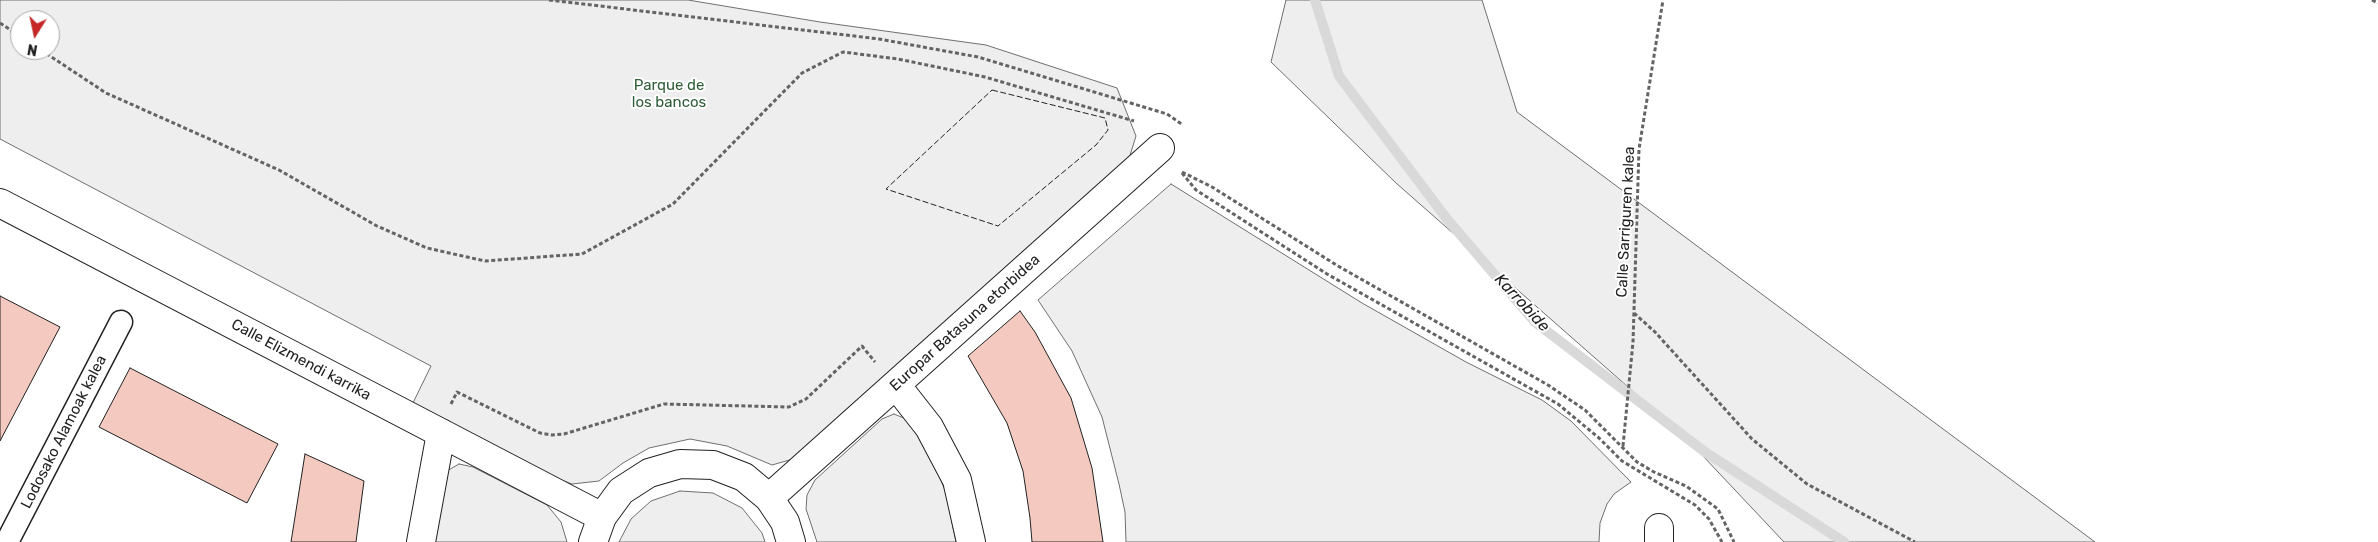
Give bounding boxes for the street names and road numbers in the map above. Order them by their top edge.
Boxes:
street label: Calle Sarriguren kalea [1613,146,1639,298]
street label: Europar Batasuna etorbidea [886,251,1044,395]
street label: Calle Elizmendi karrika [228,316,374,404]
street label: Lodosako Alamoak kalea [17,352,111,512]

